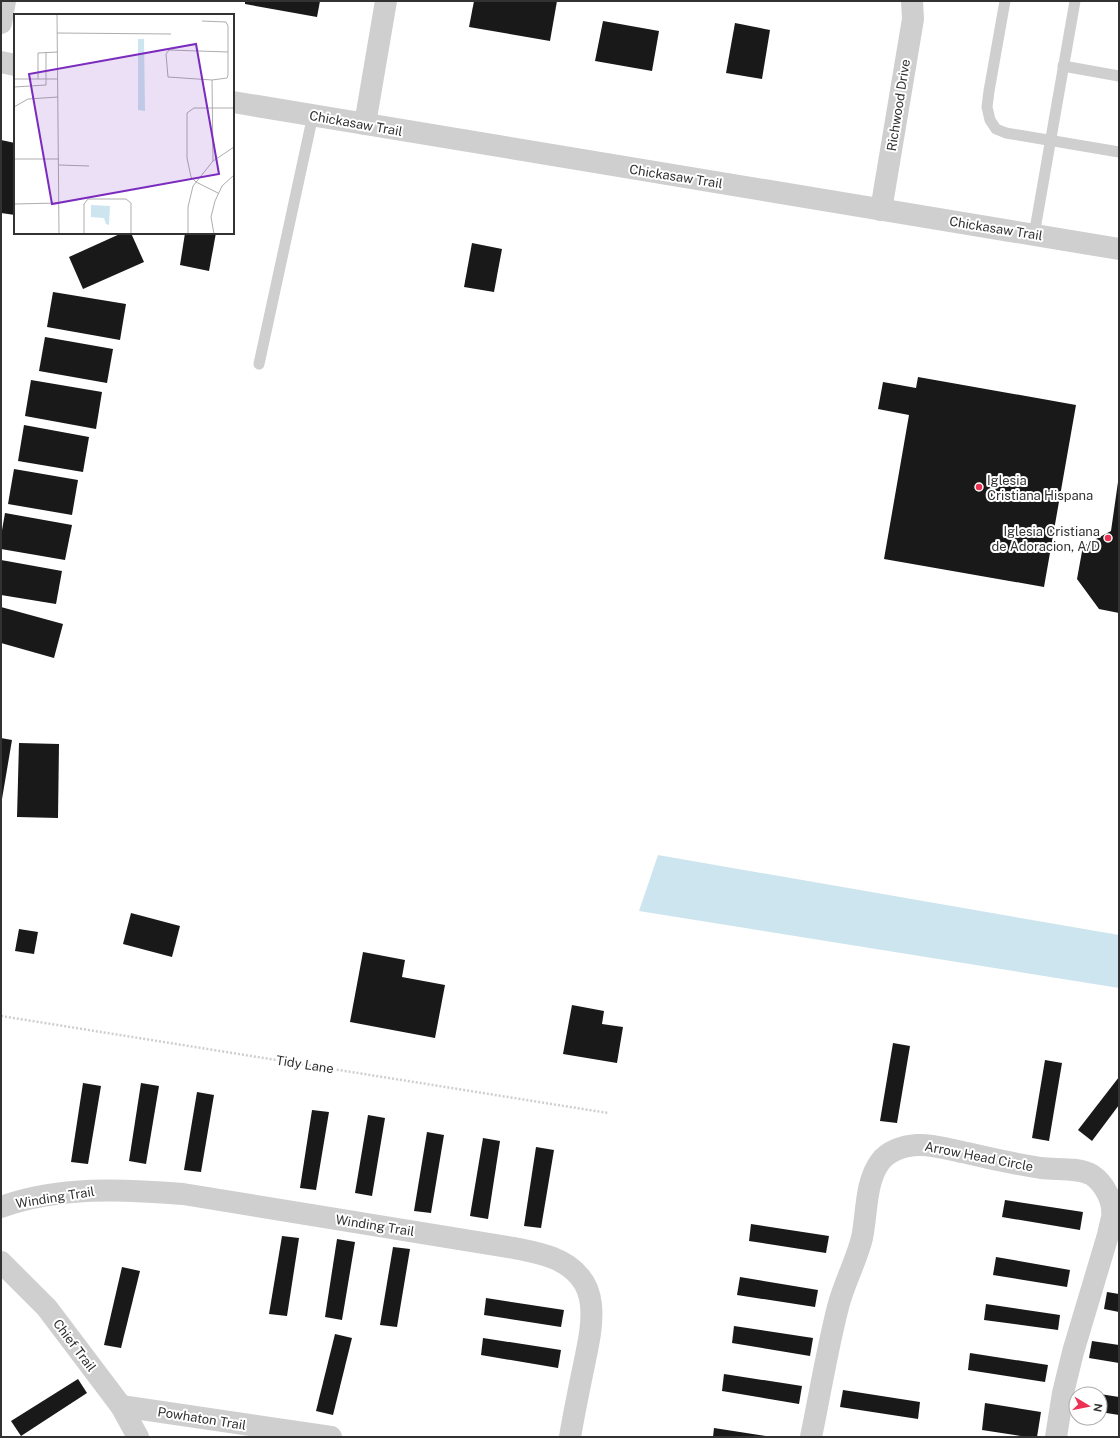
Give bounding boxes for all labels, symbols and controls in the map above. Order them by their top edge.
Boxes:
inset map [14,14,234,234]
street label: Richwood Drive [884,58,913,152]
street label: Chickasaw Trail [308,108,404,139]
street label: Chickasaw Trail [628,162,724,191]
street label: Chickasaw Trail [948,214,1044,243]
place label: Iglesia Cristiana Hispana [987,473,1093,503]
marker: Iglesia Cristiana Hispana [974,482,984,492]
place label: Iglesia Cristiana de Adoracion, A/D [992,524,1100,554]
marker: Iglesia Cristiana de Adoracion, A/D [1103,533,1113,543]
street label: Tidy Lane [275,1053,335,1076]
street label: Arrow Head Circle [923,1139,1034,1174]
street label: Winding Trail [15,1184,96,1211]
street label: Winding Trail [334,1212,415,1239]
street label: Chief Trail [50,1316,99,1374]
north arrow [1068,1386,1108,1426]
text: N [1091,1402,1105,1413]
street label: Powhaton Trail [157,1404,247,1433]

